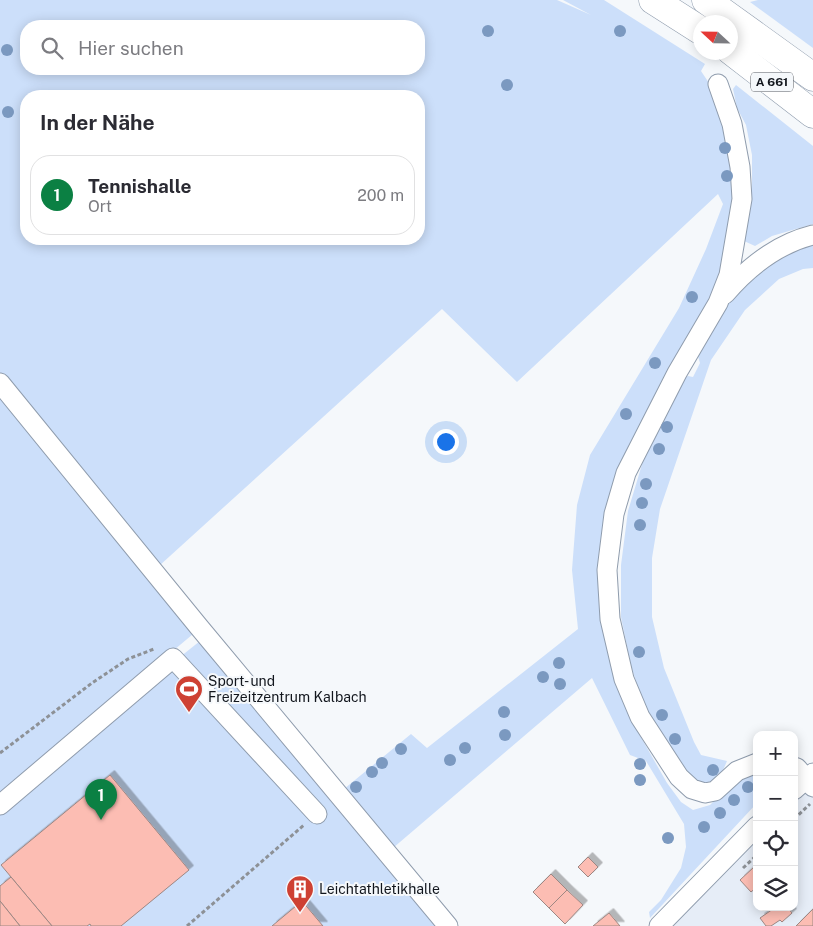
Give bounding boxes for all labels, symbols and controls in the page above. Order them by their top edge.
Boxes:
north arrow [693,15,738,60]
search box [20,20,425,75]
icon: search [38,34,66,62]
text: Hier suchen [78,37,184,59]
road number: A 661 [751,72,793,91]
text: In der Nähe [40,110,155,135]
text: Tennishalle [88,175,191,197]
text: 1 [54,186,60,205]
text: 200 m [357,186,404,205]
text: Ort [88,197,112,216]
your location [433,429,459,455]
place label: Sport- und Freizeitzentrum Kalbach [208,673,367,705]
sports icon: Sport- und Freizeitzentrum Kalbach [174,674,204,713]
map controls [753,731,798,911]
button: + [753,731,798,776]
button: − [753,776,798,821]
pin: 1 [85,779,117,820]
button: locate [753,821,798,866]
button: layers [753,866,798,911]
building icon: Leichtathletikhalle [285,874,315,913]
place label: Leichtathletikhalle [319,881,440,897]

